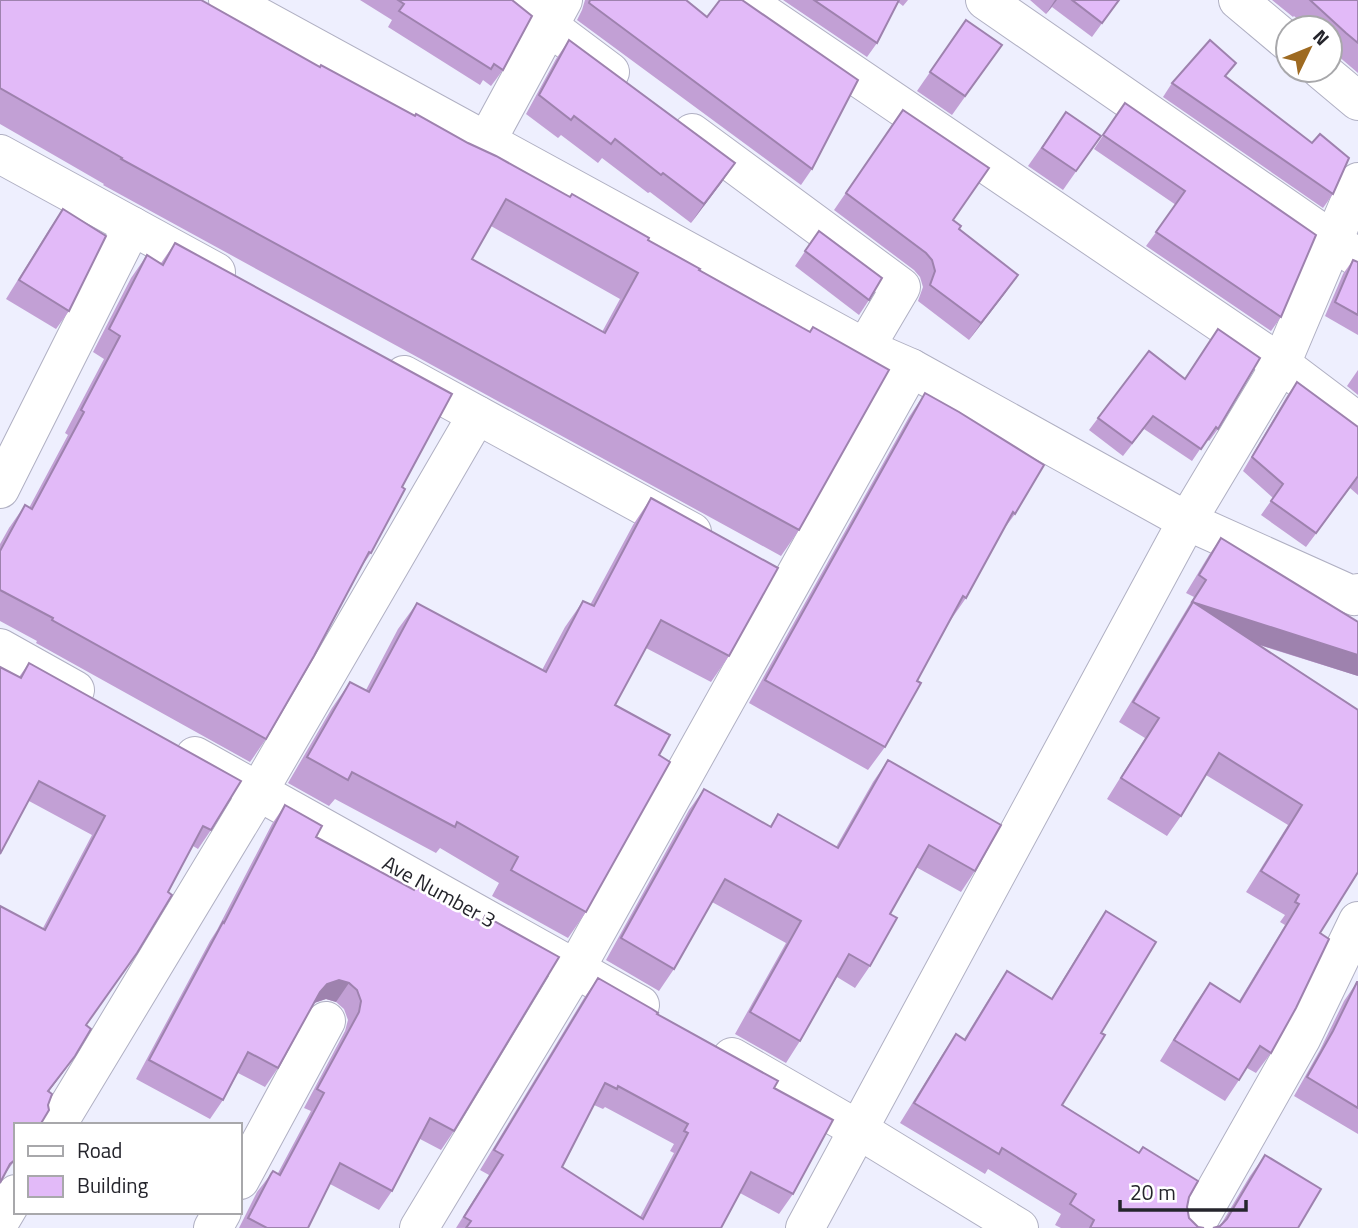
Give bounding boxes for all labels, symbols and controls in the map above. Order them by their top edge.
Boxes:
north arrow [1274,14,1344,84]
text: N [1307,22,1337,52]
street label: Ave Number 3 [377,847,502,936]
legend [14,1123,242,1214]
text: Road [77,1134,122,1166]
scale bar [1120,1168,1246,1212]
text: Building [77,1169,149,1201]
text: 20 m [1130,1176,1176,1208]

